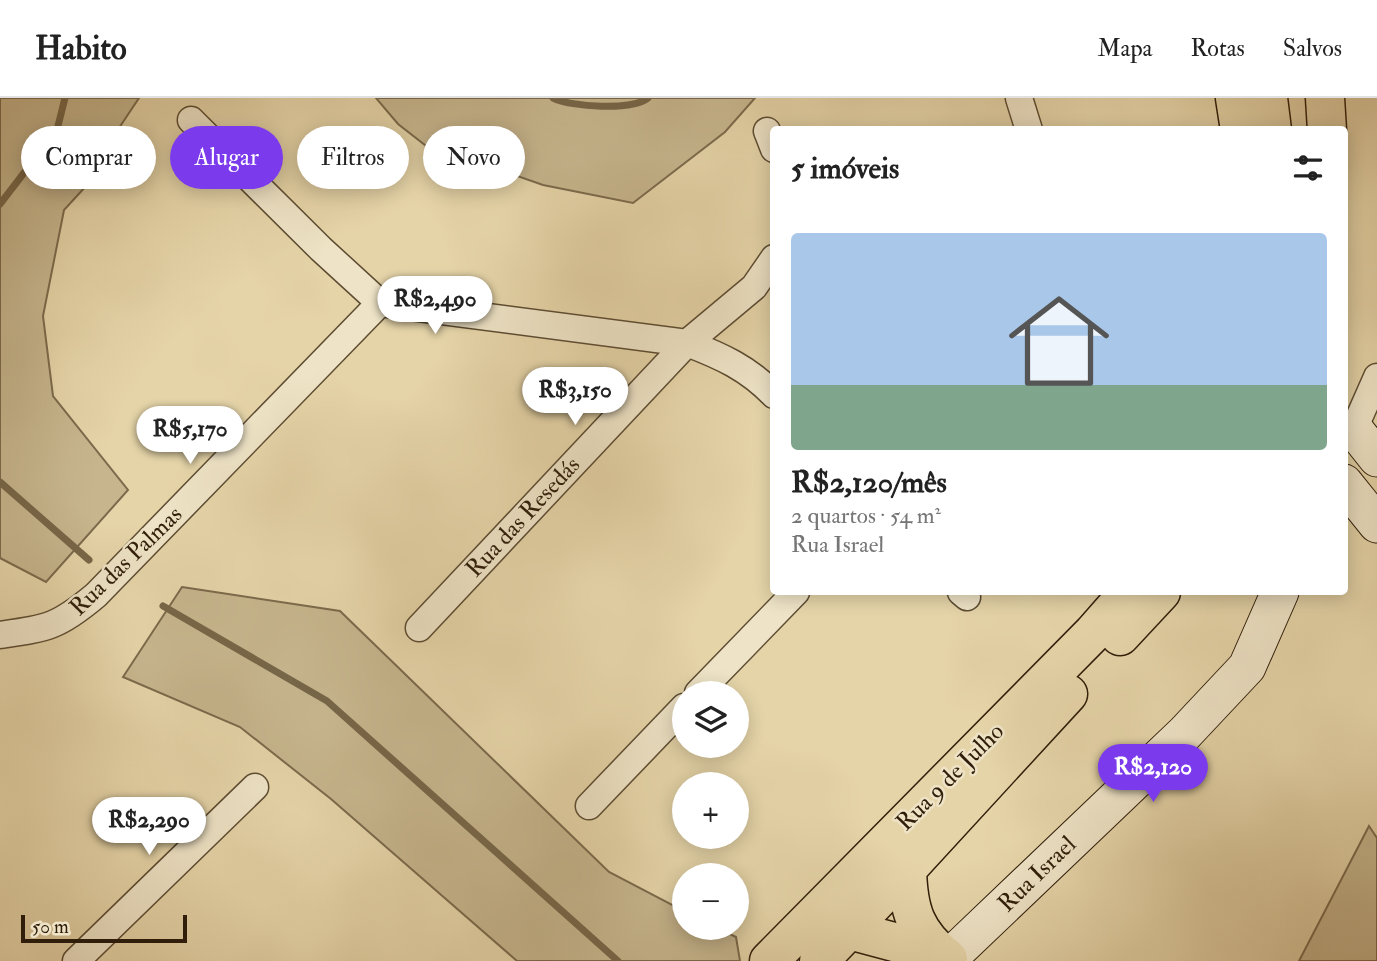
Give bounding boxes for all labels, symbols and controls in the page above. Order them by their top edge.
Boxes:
text: Habito [35,28,127,69]
text: Mapa [1097,33,1152,64]
text: Rotas [1190,33,1245,64]
text: Salvos [1283,33,1342,64]
chip: Comprar [21,126,156,189]
chip: Alugar [170,126,283,189]
chip: Filtros [297,126,409,189]
chip: Novo [423,126,525,189]
icon: filters [1289,149,1327,187]
text: 5 imóveis [791,150,899,187]
pin: R$2,490 [370,276,500,336]
icon: home [996,278,1122,404]
text: R$2,490 [393,284,477,313]
pin: R$3,150 [510,368,640,427]
text: R$3,150 [538,375,612,404]
pin: R$5,170 [125,406,255,466]
text: R$5,170 [152,414,228,443]
street label: Rua das Resedás [459,450,587,584]
text: R$2,120/mês [791,464,947,501]
street label: Rua das Palmas [63,499,189,623]
text: 2 quartos · 54 m² [791,501,941,530]
text: Rua Israel [791,530,884,559]
map controls [672,681,749,940]
button: layers [672,681,749,758]
street label: Rua 9 de Julho [889,716,1011,838]
pin: R$2,120 [1088,744,1218,804]
text: R$2,120 [1114,752,1192,781]
button: + [672,772,749,849]
pin: R$2,290 [84,798,214,857]
text: R$2,290 [108,805,190,834]
street label: Rua Israel [991,829,1083,919]
button: − [672,863,749,940]
scale bar [21,912,187,944]
text: 50 m [32,915,69,939]

